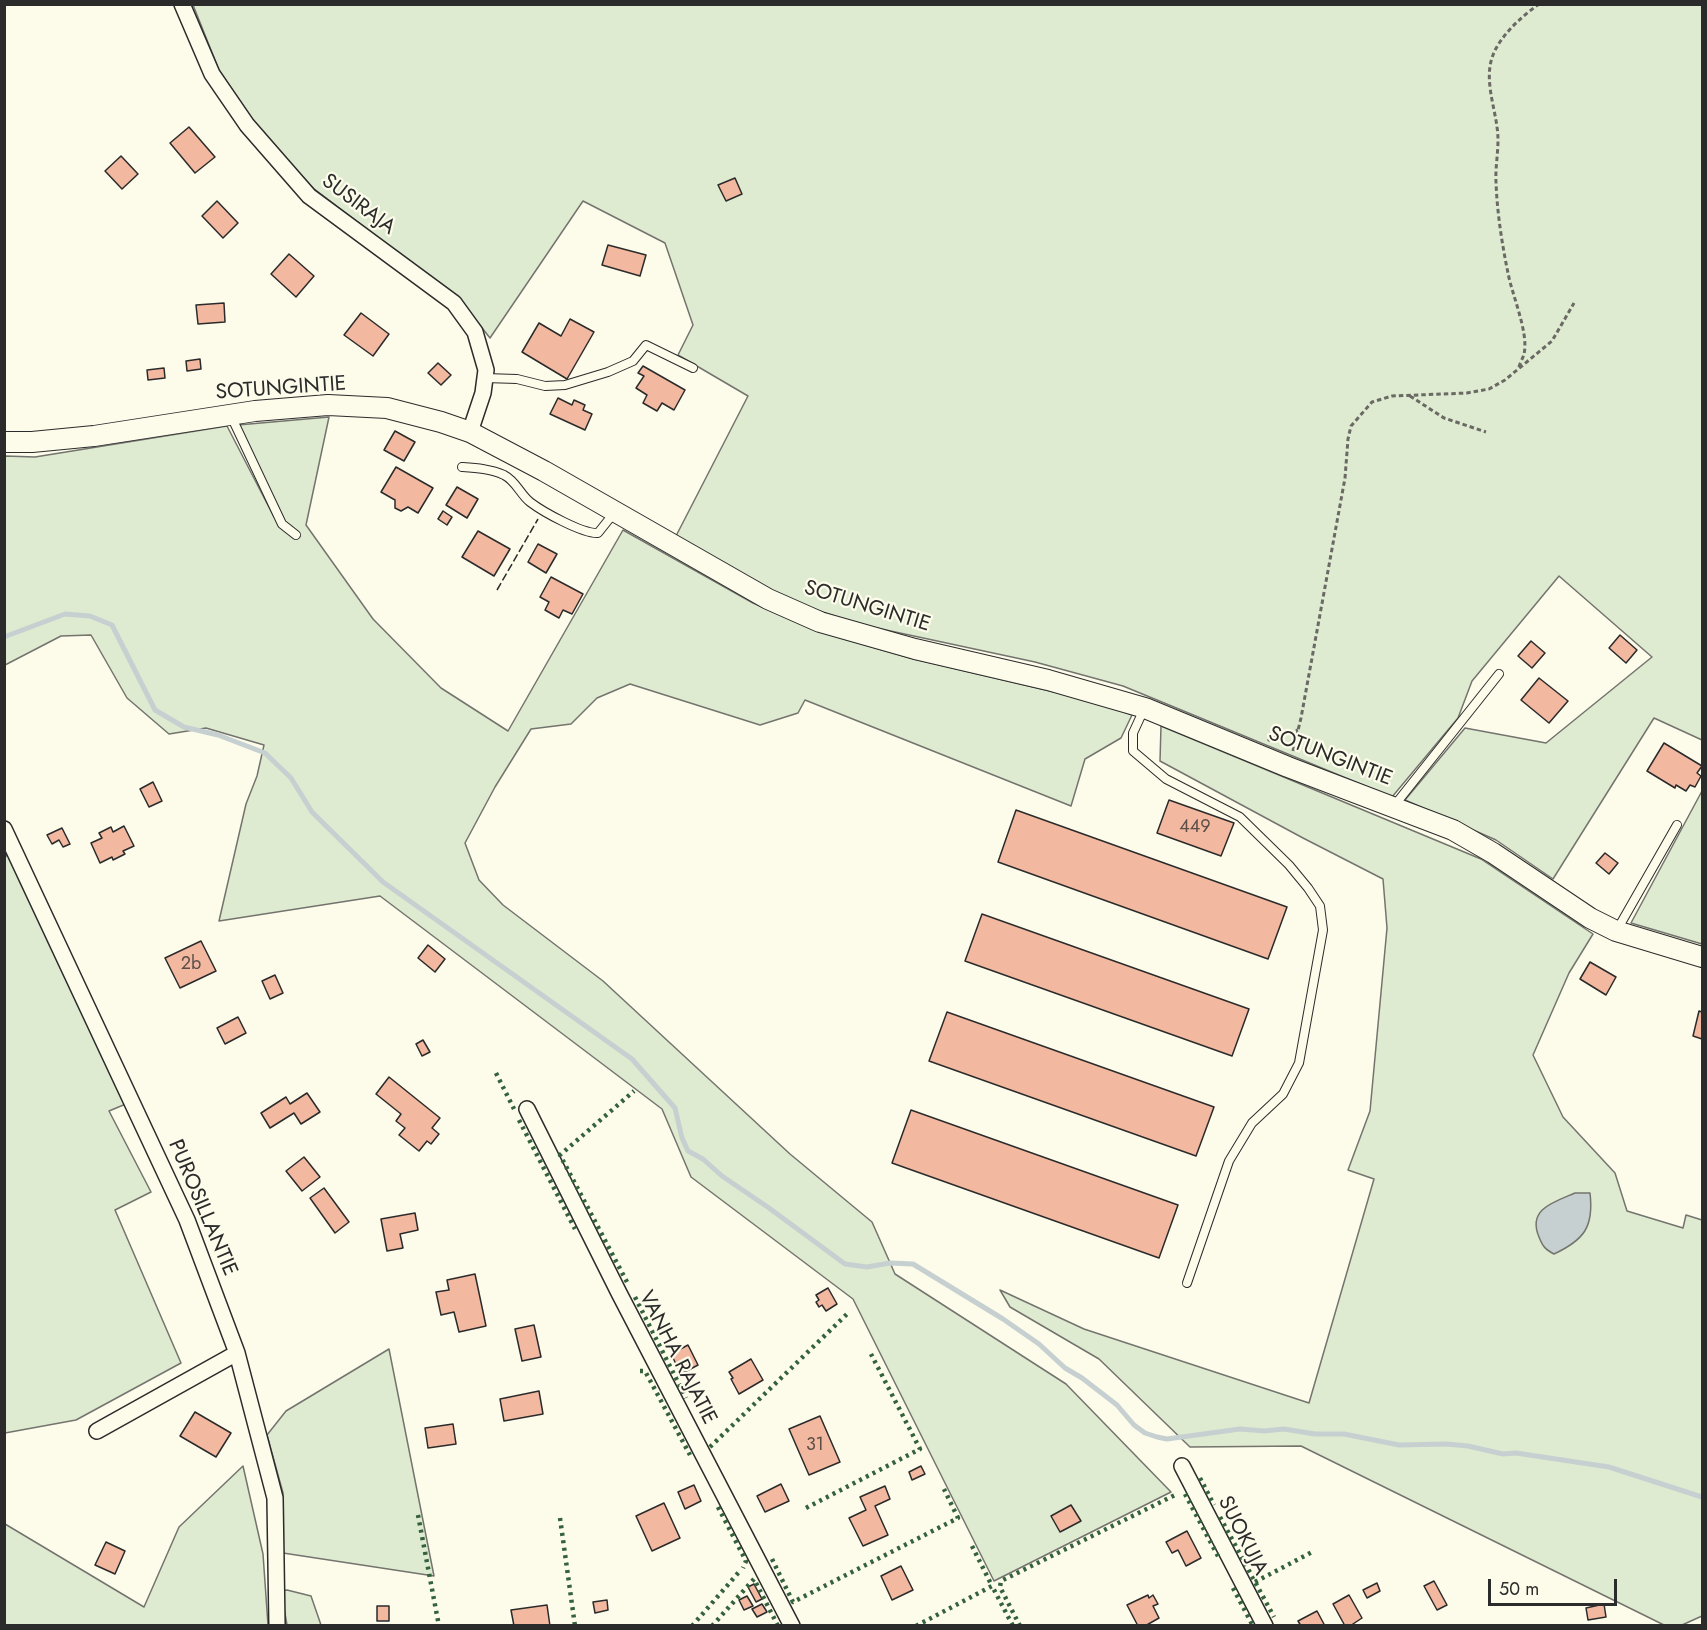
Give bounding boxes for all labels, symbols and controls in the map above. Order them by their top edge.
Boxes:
street label: SUSIRAJA [316,169,400,241]
street label: SOTUNGINTIE [215,372,347,406]
street label: SOTUNGINTIE [801,576,933,638]
street label: SOTUNGINTIE [1264,722,1396,792]
house number: 449 [1179,817,1211,839]
house number: 2b [181,954,201,976]
street label: PUROSILLANTIE [162,1136,242,1280]
street label: VANHA RAJATIE [633,1287,721,1429]
house number: 31 [806,1435,824,1457]
street label: SUOKUJA [1211,1492,1273,1580]
scale bar [1491,1567,1620,1605]
text: 50 m [1499,1576,1539,1602]

